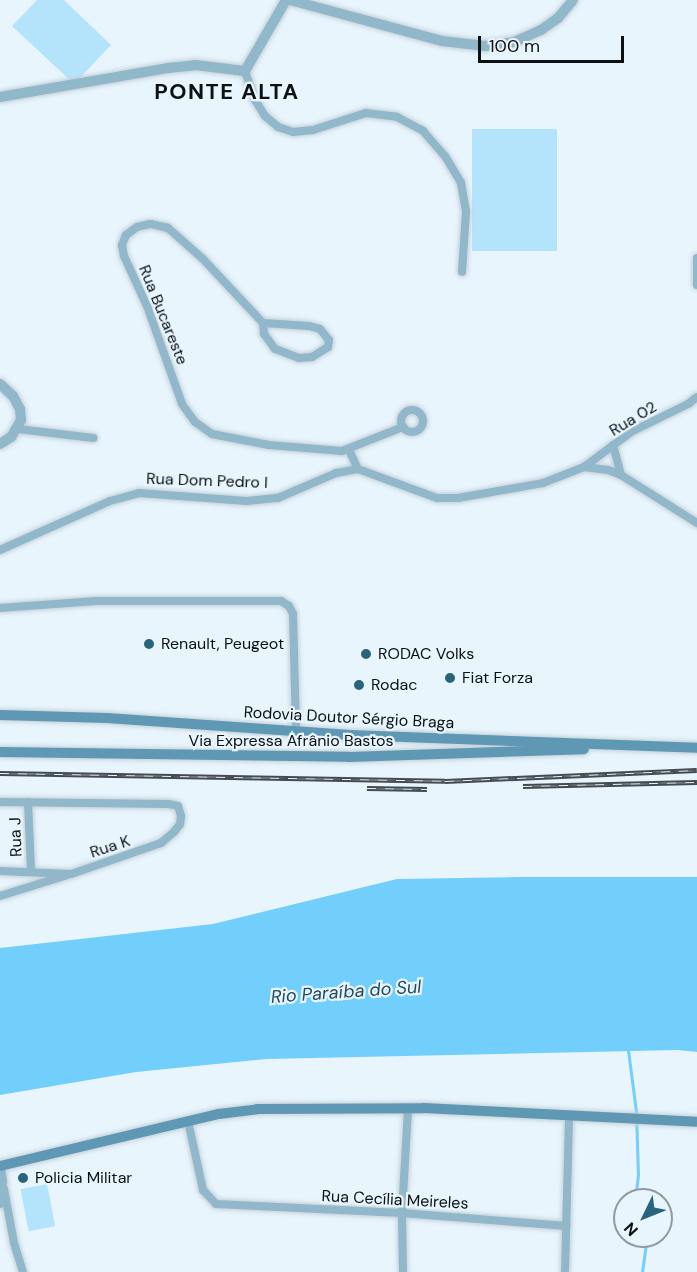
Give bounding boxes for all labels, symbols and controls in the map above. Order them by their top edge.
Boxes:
scale bar [481,24,626,62]
text: 100 m [489,34,540,58]
district label: PONTE ALTA [154,79,300,105]
street label: Rua Bucareste [134,262,192,368]
street label: Rua 02 [606,397,660,441]
street label: Rua Dom Pedro I [146,469,268,493]
place label: Renault, Peugeot [161,634,284,654]
marker: Renault, Peugeot [142,637,156,651]
place label: RODAC Volks [378,644,474,664]
marker: RODAC Volks [359,647,373,661]
place label: Fiat Forza [462,668,533,688]
marker: Fiat Forza [443,671,457,685]
place label: Rodac [371,675,417,695]
marker: Rodac [352,678,366,692]
street label: Rodovia Doutor Sérgio Braga [243,703,455,733]
street label: Via Expressa Afrânio Bastos [188,731,394,751]
street label: Rua J [6,817,26,857]
street label: Rua K [88,832,132,862]
water label: Rio Paraíba do Sul [270,976,422,1008]
place label: Policia Militar [35,1168,132,1188]
marker: Policia Militar [16,1171,30,1185]
street label: Rua Cecília Meireles [321,1187,469,1213]
north arrow [613,1188,673,1248]
text: N [619,1218,643,1241]

